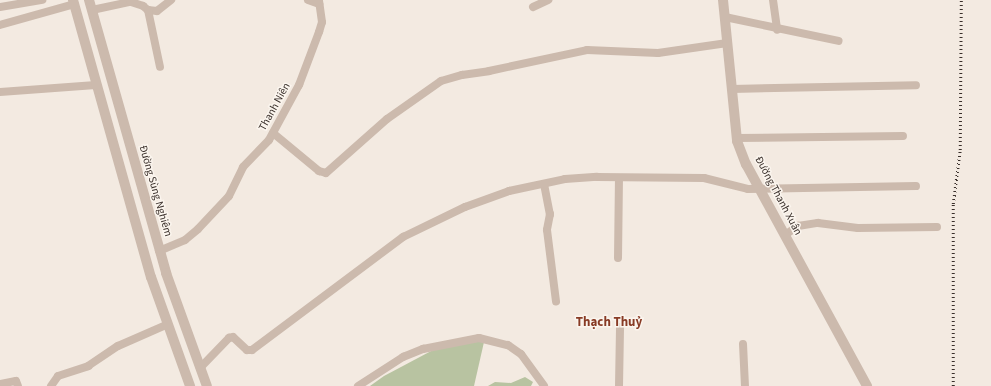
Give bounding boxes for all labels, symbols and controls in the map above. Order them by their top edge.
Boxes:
street label: Thanh Niên [256,81,294,133]
street label: Đường Sùng Nghiêm [136,144,174,238]
street label: Đường Thanh Xuân [752,154,804,238]
district label: Thạch Thuỷ [576,314,642,330]

